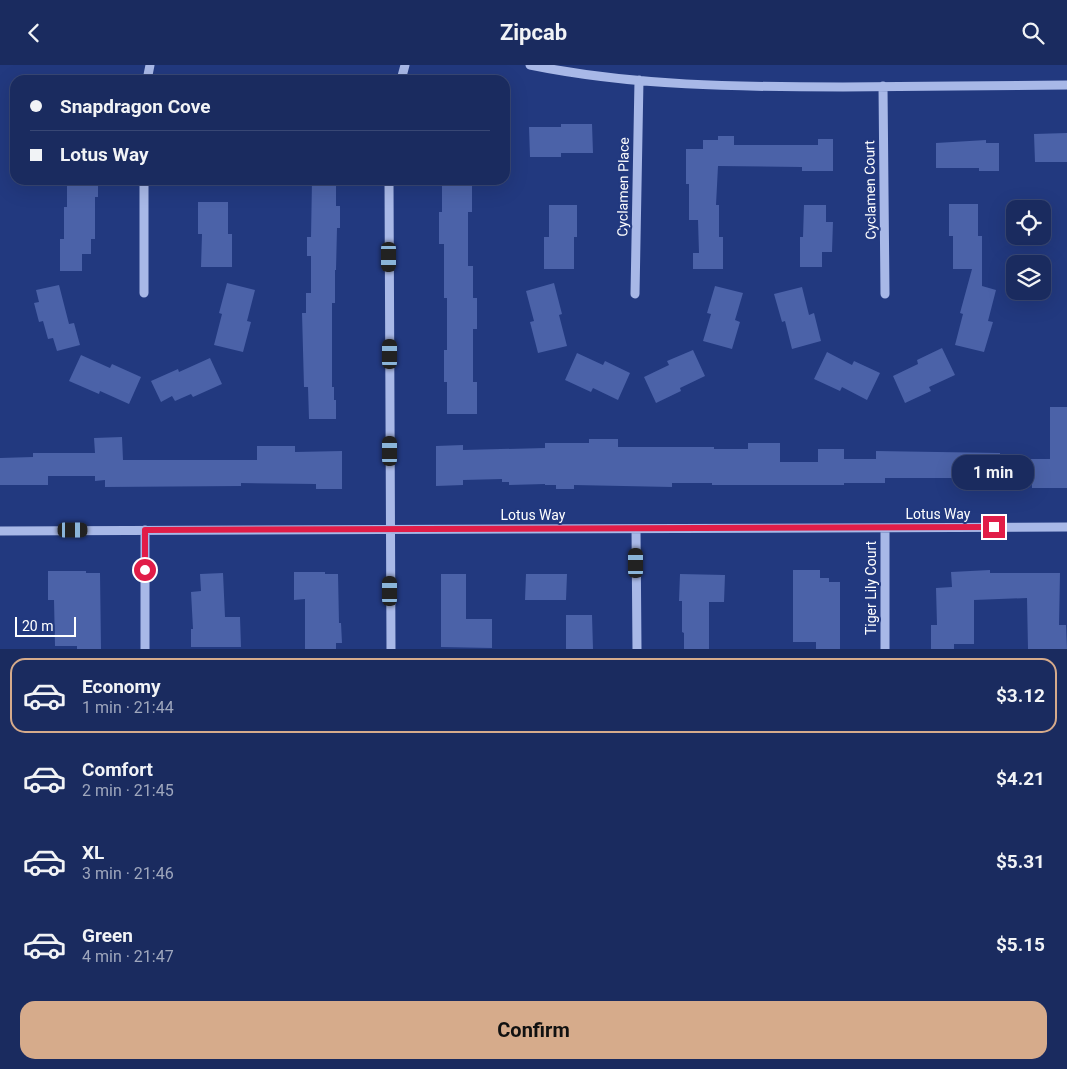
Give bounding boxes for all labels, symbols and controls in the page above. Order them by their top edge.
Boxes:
icon: back [20,19,48,47]
icon: search [1019,19,1047,47]
text: Zipcab [500,20,567,45]
text: Snapdragon Cove [60,95,210,118]
street label: Cyclamen Place [614,137,632,237]
street label: Cyclamen Court [861,140,879,240]
text: Lotus Way [60,143,148,166]
map controls [1006,200,1051,300]
button: locate [1006,200,1051,245]
car [381,242,396,272]
button: layers [1006,255,1051,300]
car [382,339,397,369]
car [382,436,397,466]
callout: 1 min [953,455,1035,489]
text: 1 min [973,463,1013,482]
street label: Lotus Way [906,506,971,522]
street label: Lotus Way [501,507,566,523]
route end [983,516,1005,538]
car [58,523,88,538]
street label: Tiger Lily Court [863,540,879,635]
car [628,548,643,578]
route start [134,559,156,581]
car [382,576,397,606]
scale bar [15,614,76,637]
text: 20 m [22,618,54,634]
icon: car [22,673,67,718]
text: Economy [82,675,161,698]
text: $3.12 [996,684,1045,707]
text: 1 min · 21:44 [82,698,174,717]
icon: car [22,756,67,801]
text: Comfort [82,758,153,781]
text: $4.21 [996,767,1045,790]
text: 2 min · 21:45 [82,781,174,800]
icon: car [22,839,67,884]
text: XL [82,841,104,864]
text: $5.31 [996,850,1045,873]
text: 3 min · 21:46 [82,864,174,883]
icon: car [22,922,67,967]
text: Green [82,924,133,947]
text: $5.15 [996,933,1045,956]
text: 4 min · 21:47 [82,947,174,966]
button: Confirm [20,1001,1047,1059]

